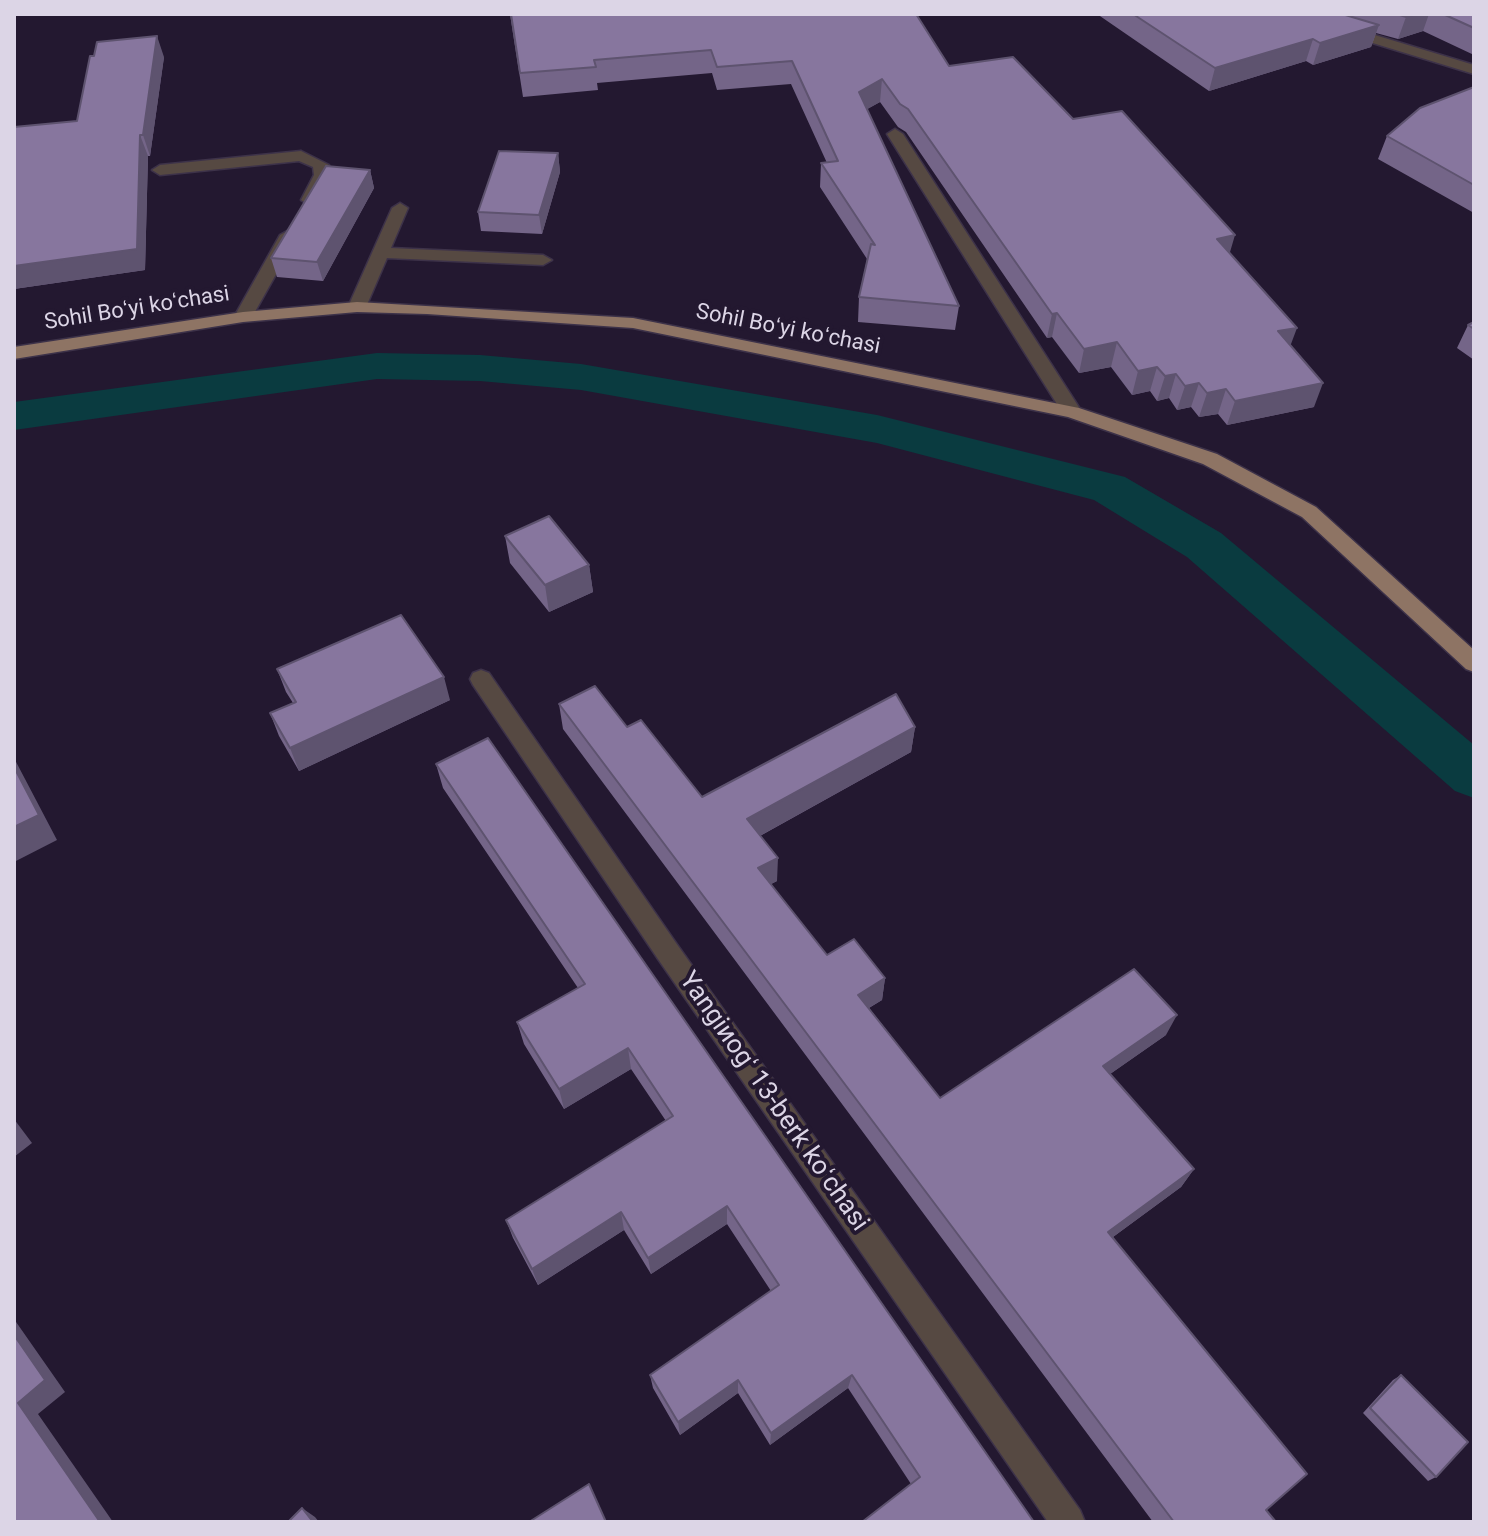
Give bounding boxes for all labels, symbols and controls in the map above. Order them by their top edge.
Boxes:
street label: Sohil Boʻyi koʻchasi [43,281,231,337]
street label: Sohil Boʻyi koʻchasi [694,299,882,361]
street label: Yangiиogʻ 13-berk koʻchasi [671,966,875,1238]

